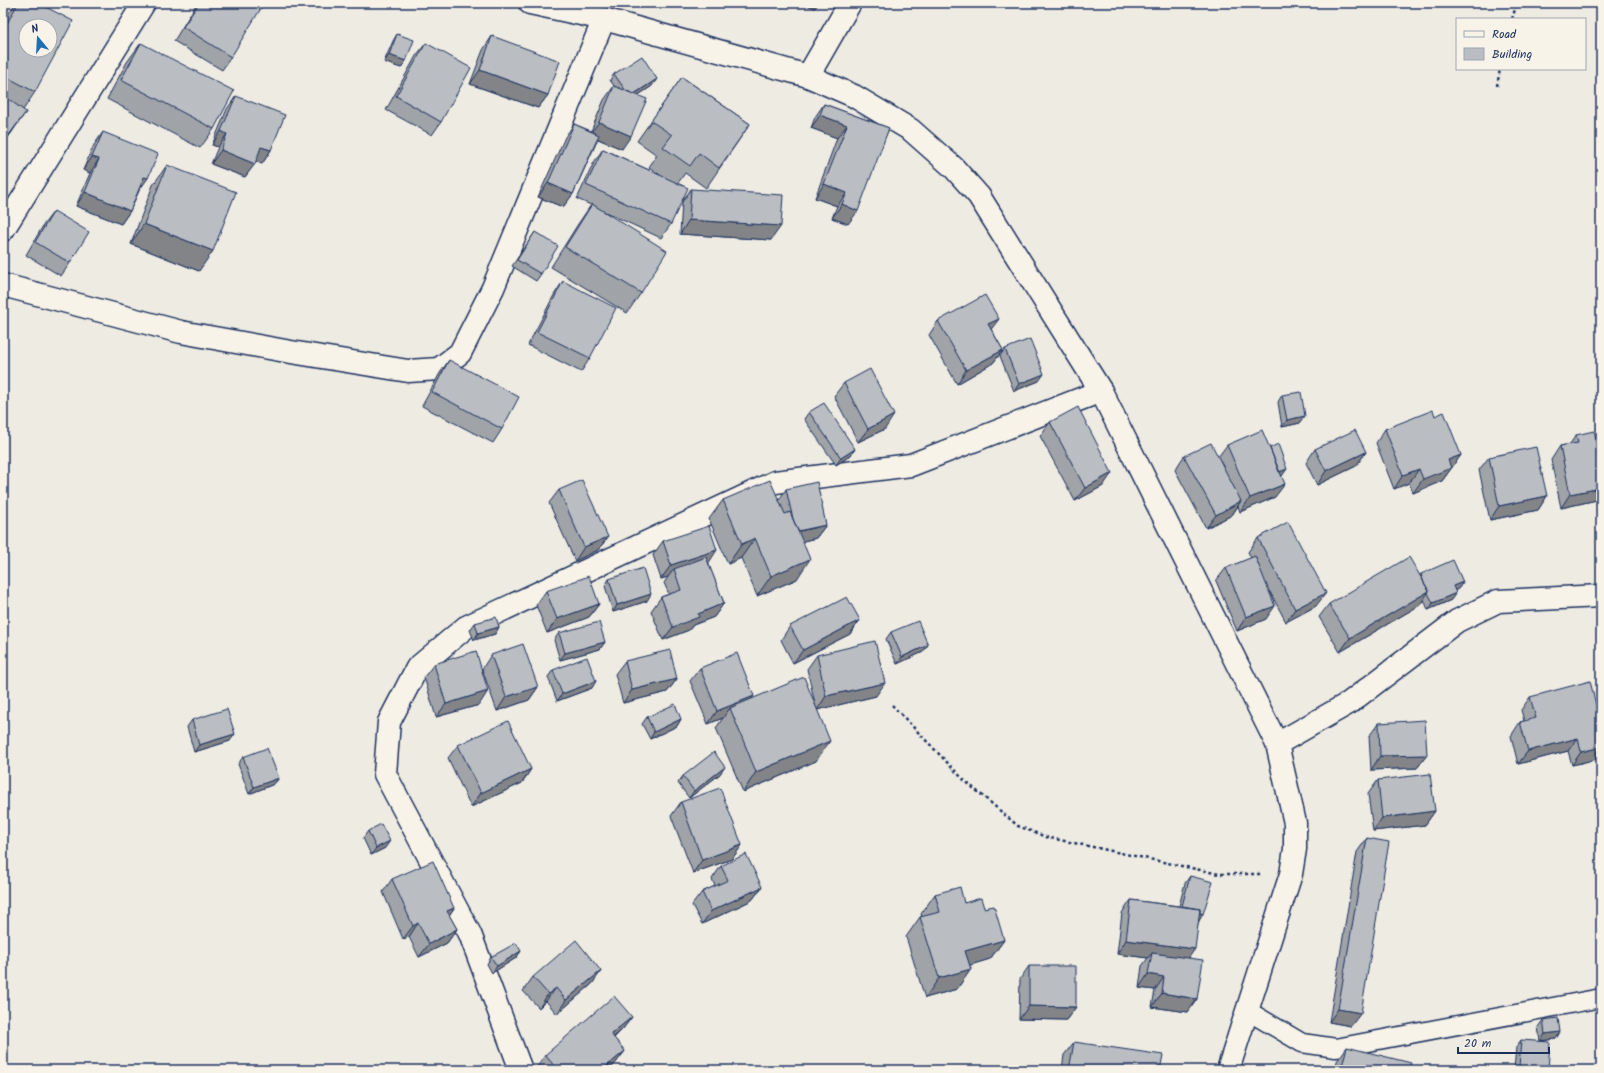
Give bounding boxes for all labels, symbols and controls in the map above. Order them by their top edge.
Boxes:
north arrow [18,18,58,58]
legend [1456,18,1586,70]
text: N [29,20,41,39]
text: Road [1492,25,1517,44]
text: Building [1492,45,1532,64]
scale bar [1458,1029,1549,1055]
text: 20 m [1464,1034,1492,1053]

